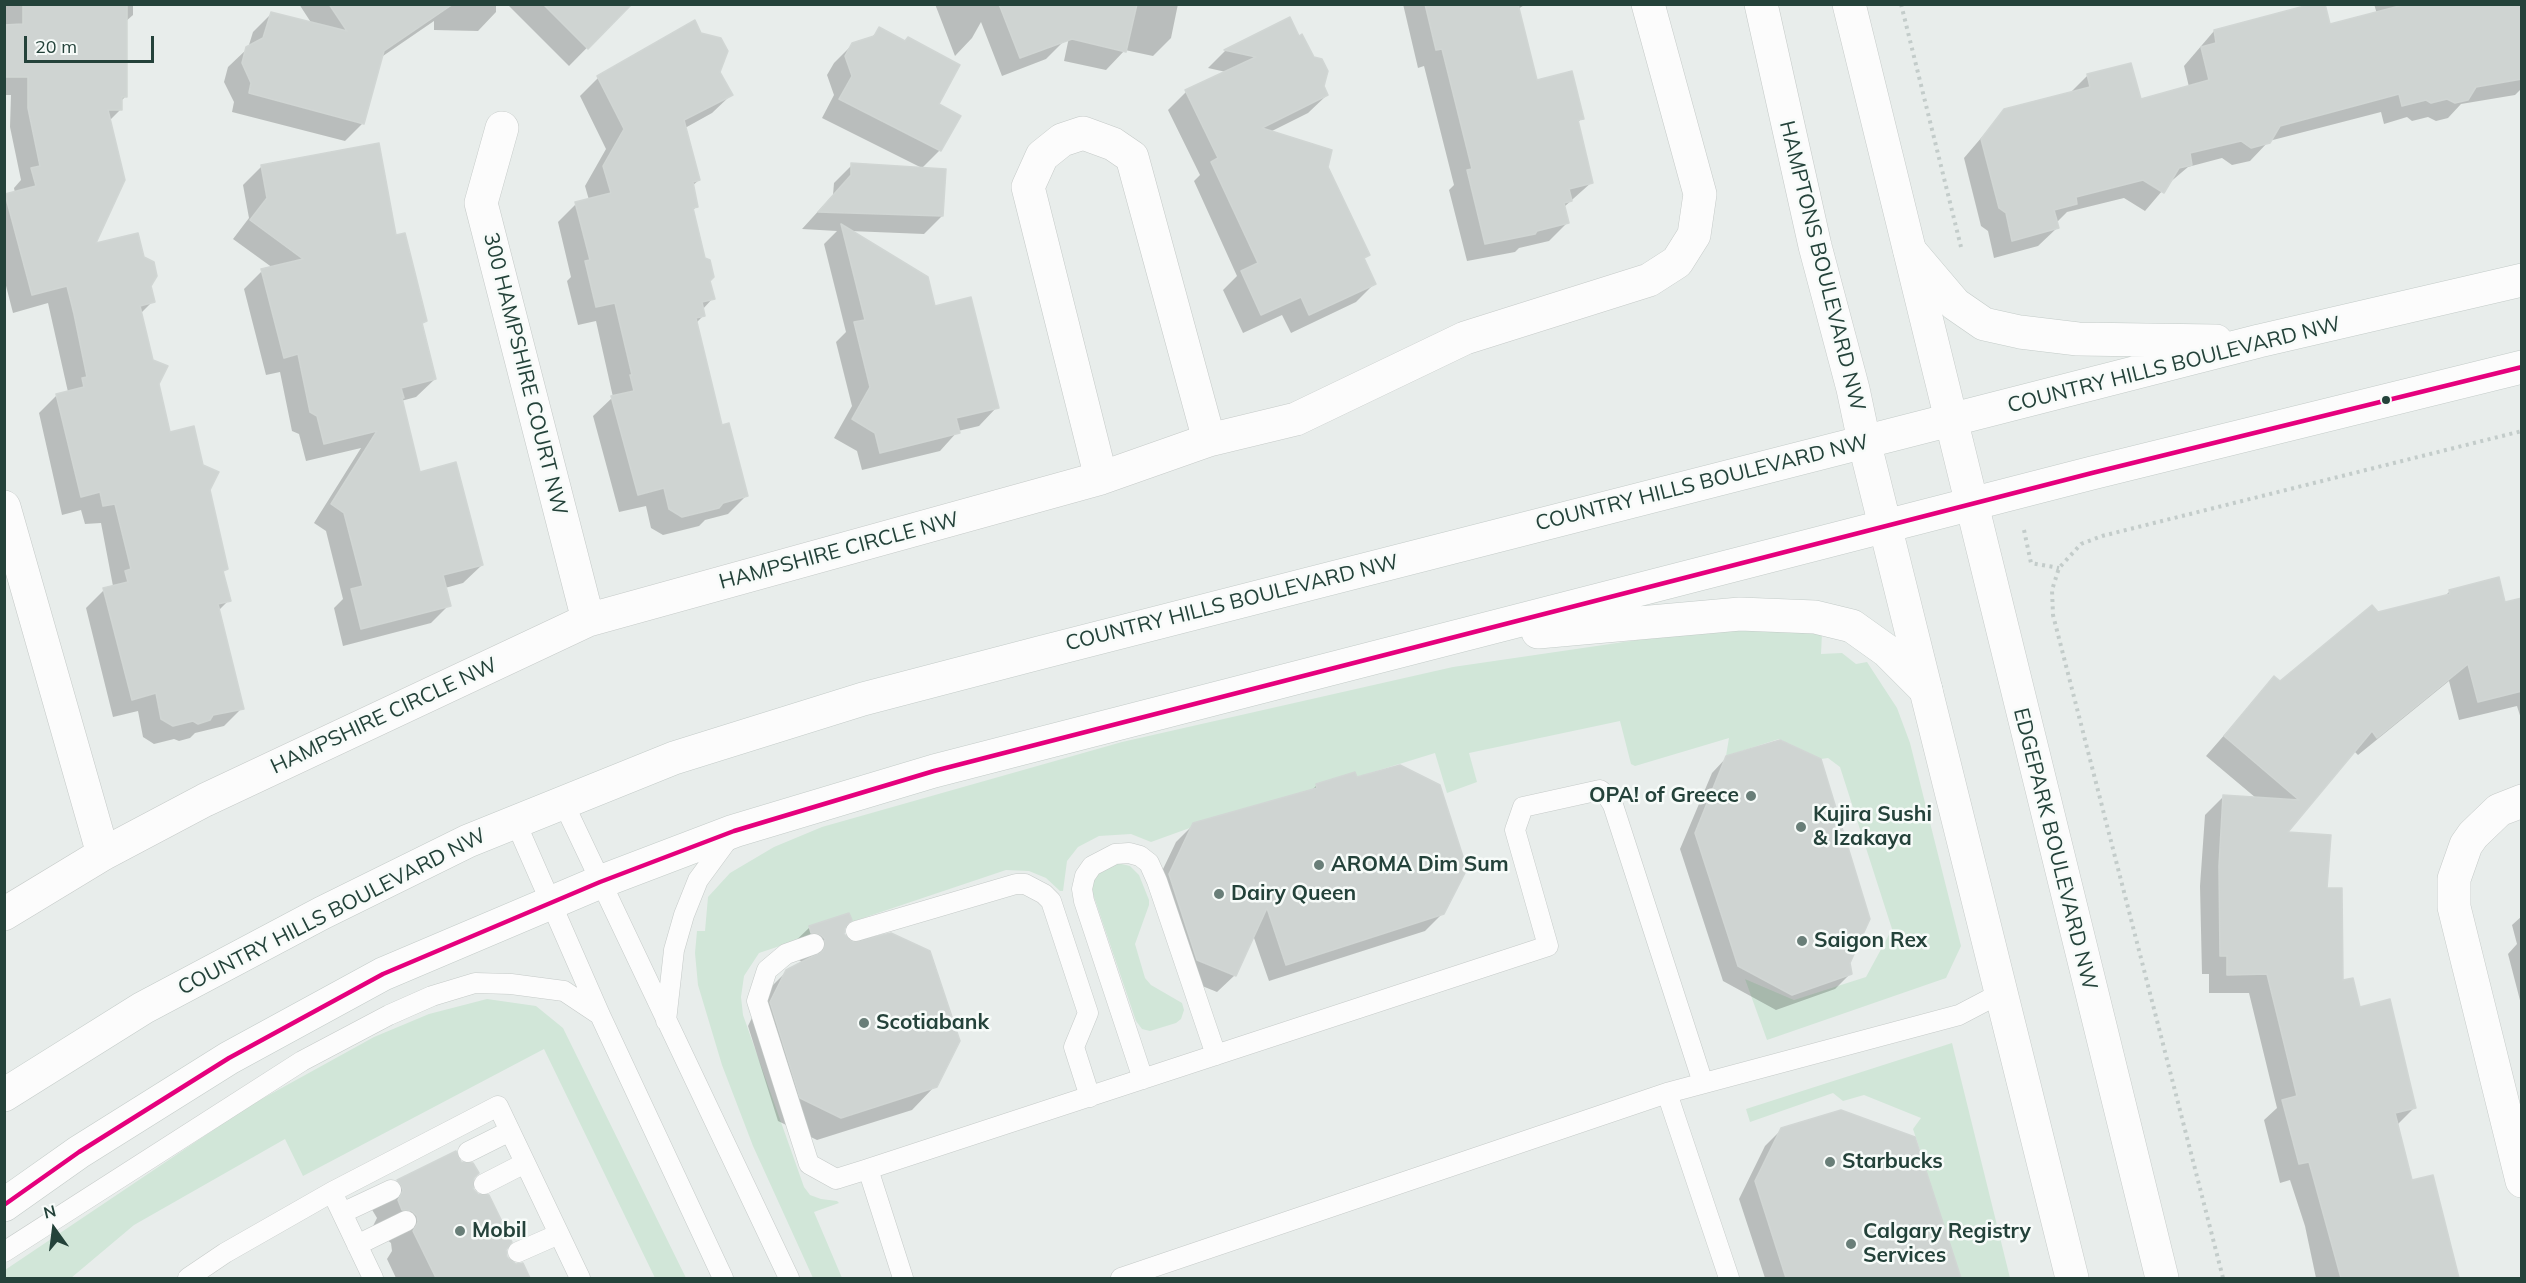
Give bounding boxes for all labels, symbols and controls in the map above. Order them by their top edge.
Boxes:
scale bar [27,24,158,62]
text: 20 m [35,35,77,58]
street label: HAMPTONS BOULEVARD NW [1774,118,1870,414]
street label: 300 HAMPSHIRE COURT NW [478,230,572,518]
street label: COUNTRY HILLS BOULEVARD NW [2005,311,2343,419]
unlabelled marker [2380,394,2392,406]
street label: COUNTRY HILLS BOULEVARD NW [1533,429,1871,537]
street label: HAMPSHIRE CIRCLE NW [716,507,962,595]
street label: COUNTRY HILLS BOULEVARD NW [1063,549,1401,657]
street label: HAMPSHIRE CIRCLE NW [267,652,501,780]
street label: EDGEPARK BOULEVARD NW [2008,705,2102,993]
place label: OPA! of Greece [1589,783,1739,809]
marker: OPA! of Greece [1744,789,1758,803]
place label: Kujira Sushi & Izakaya [1813,802,1932,852]
marker: Kujira Sushi & Izakaya [1794,820,1808,834]
street label: COUNTRY HILLS BOULEVARD NW [174,823,490,1001]
place label: AROMA Dim Sum [1331,852,1509,878]
marker: AROMA Dim Sum [1312,858,1326,872]
place label: Dairy Queen [1231,881,1356,907]
marker: Dairy Queen [1212,887,1226,901]
place label: Saigon Rex [1814,928,1927,954]
marker: Saigon Rex [1795,934,1809,948]
place label: Scotiabank [876,1010,989,1036]
marker: Scotiabank [857,1016,871,1030]
place label: Starbucks [1842,1149,1943,1175]
marker: Starbucks [1823,1155,1837,1169]
north arrow [24,1199,84,1259]
text: N [41,1200,58,1223]
place label: Mobil [472,1218,527,1244]
place label: Calgary Registry Services [1863,1219,2031,1269]
marker: Mobil [453,1224,467,1238]
marker: Calgary Registry Services [1844,1237,1858,1251]

